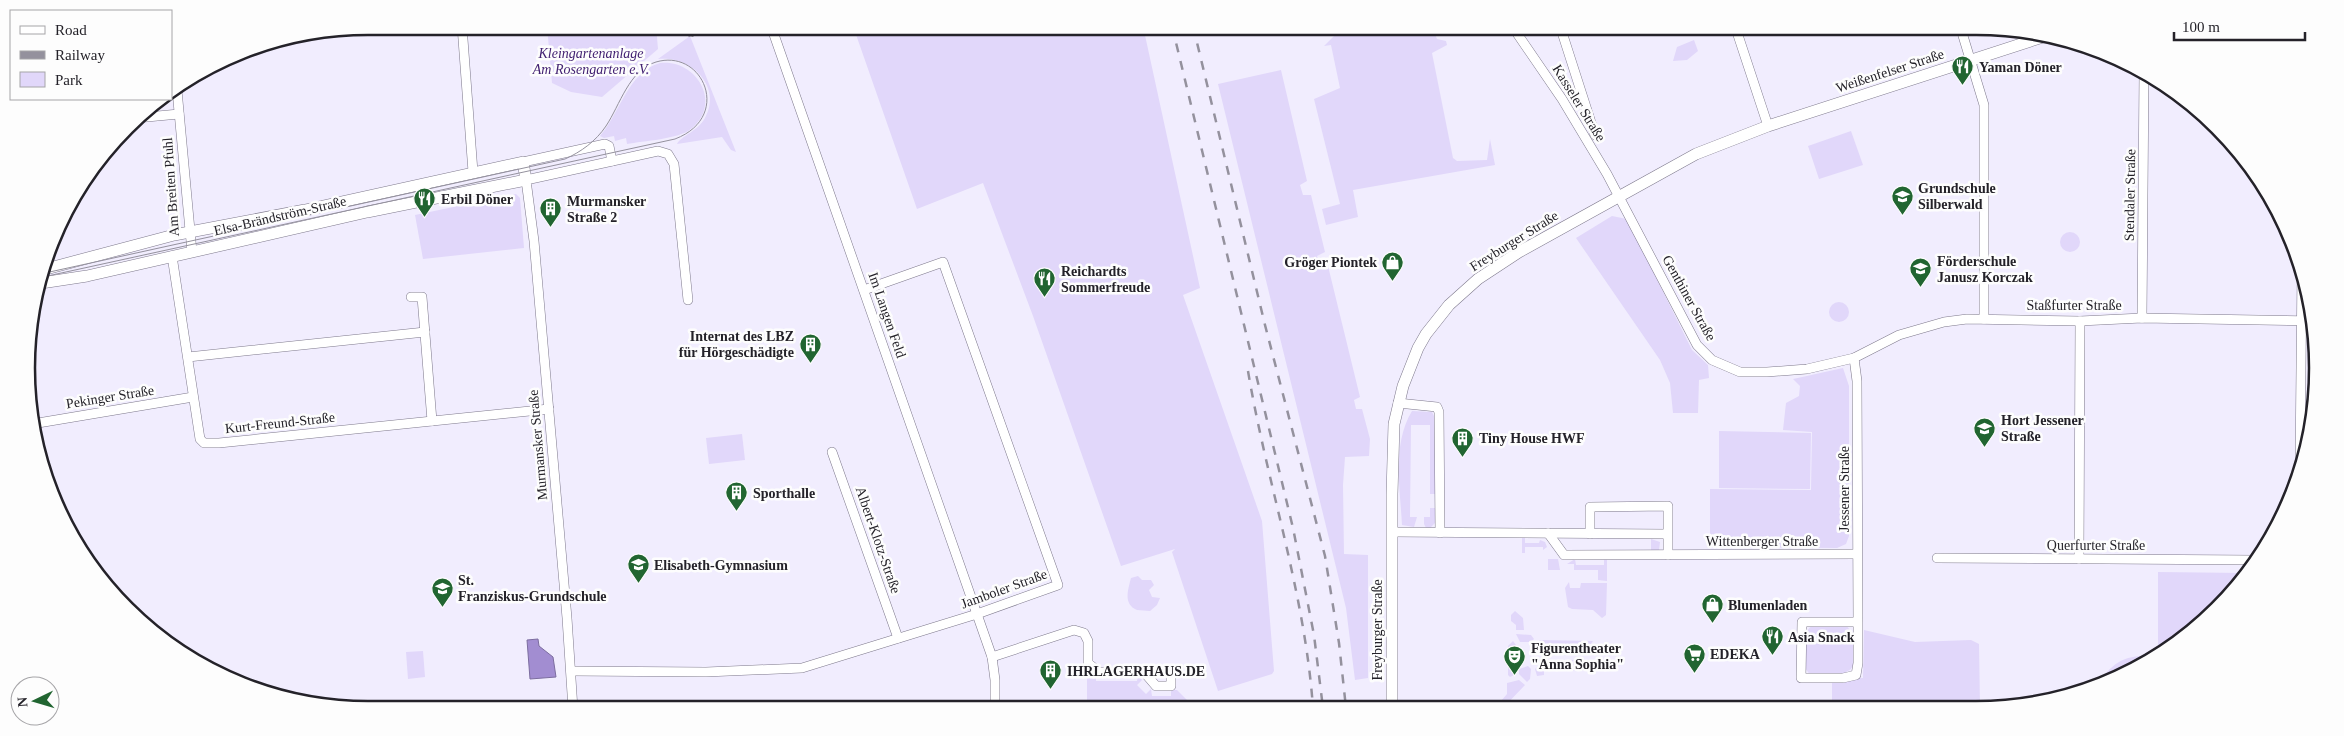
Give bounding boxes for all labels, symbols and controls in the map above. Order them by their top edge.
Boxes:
legend [10,10,172,100]
scale bar [2174,10,2305,42]
text: 100 m [2182,19,2220,35]
text: Road [55,22,87,38]
park label: Kleingartenanlage Am Rosengarten e.V. [532,46,649,77]
street label: Weißenfelser Straße [1834,46,1946,96]
text: Railway [55,47,105,63]
restaurant icon: Yaman Döner [1951,55,1975,86]
place label: Yaman Döner [1979,60,2062,75]
street label: Kasseler Straße [1549,62,1609,144]
text: Park [55,72,83,88]
street label: Am Breiten Pfuhl [160,137,182,237]
street label: Stendaler Straße [2122,149,2138,241]
place label: Grundschule Silberwald [1918,181,1996,212]
school or university icon: Grundschule Silberwald [1890,184,1914,215]
restaurant icon: Erbil Döner [413,187,437,218]
place label: Erbil Döner [441,192,513,207]
street label: Elsa-Brändström-Straße [212,193,348,239]
place label: Murmansker Straße 2 [567,194,646,225]
building icon: Murmansker Straße 2 [539,197,563,228]
street label: Freyburger Straße [1467,208,1561,274]
shop icon: Gröger Piontek [1381,250,1405,281]
street label: Genthiner Straße [1659,253,1719,343]
place label: Förderschule Janusz Korczak [1937,254,2033,285]
place label: Gröger Piontek [1284,255,1377,270]
school or university icon: Förderschule Janusz Korczak [1909,257,1933,288]
place label: Reichardts Sommerfreude [1061,264,1150,295]
restaurant icon: Reichardts Sommerfreude [1033,267,1057,298]
street label: Im Langen Feld [865,270,909,360]
street label: Staßfurter Straße [2026,298,2122,313]
place label: Internat des LBZ für Hörgeschädigte [679,329,794,360]
building icon: Internat des LBZ für Hörgeschädigte [798,332,822,363]
street label: Pekinger Straße [65,383,155,411]
street label: Murmansker Straße [526,389,550,501]
street label: Kurt-Freund-Straße [224,410,336,436]
place label: Hort Jessener Straße [2001,413,2084,444]
school or university icon: Hort Jessener Straße [1973,416,1997,447]
building icon: Tiny House HWF [1451,426,1475,457]
place label: Tiny House HWF [1479,431,1585,446]
street label: Jessener Straße [1837,446,1852,532]
building icon: Sporthalle [725,481,749,512]
street label: Albert-Klotz-Straße [853,485,903,595]
place label: Sporthalle [753,486,815,501]
street label: Wittenberger Straße [1706,534,1818,549]
street label: Querfurter Straße [2047,538,2145,553]
school or university icon: Elisabeth-Gymnasium [626,553,650,584]
place label: Elisabeth-Gymnasium [654,558,788,573]
street label: Jamboler Straße [959,566,1049,612]
place label: St. Franziskus-Grundschule [458,573,607,604]
school or university icon: St. Franziskus-Grundschule [430,576,454,607]
street label: Freyburger Straße [1370,579,1385,681]
shop icon: Blumenladen [1700,593,1724,624]
place label: Blumenladen [1728,598,1808,613]
restaurant icon: Asia Snack [1760,625,1784,656]
place label: Asia Snack [1788,630,1855,645]
place label: Figurentheater "Anna Sophia" [1531,641,1624,672]
supermarket icon: EDEKA [1682,642,1706,673]
theatre icon: Figurentheater "Anna Sophia" [1503,644,1527,675]
place label: EDEKA [1710,647,1761,662]
building icon: IHRLAGERHAUS.DE [1039,659,1063,690]
place label: IHRLAGERHAUS.DE [1067,664,1205,679]
north arrow [10,676,60,726]
text: N [15,696,30,708]

